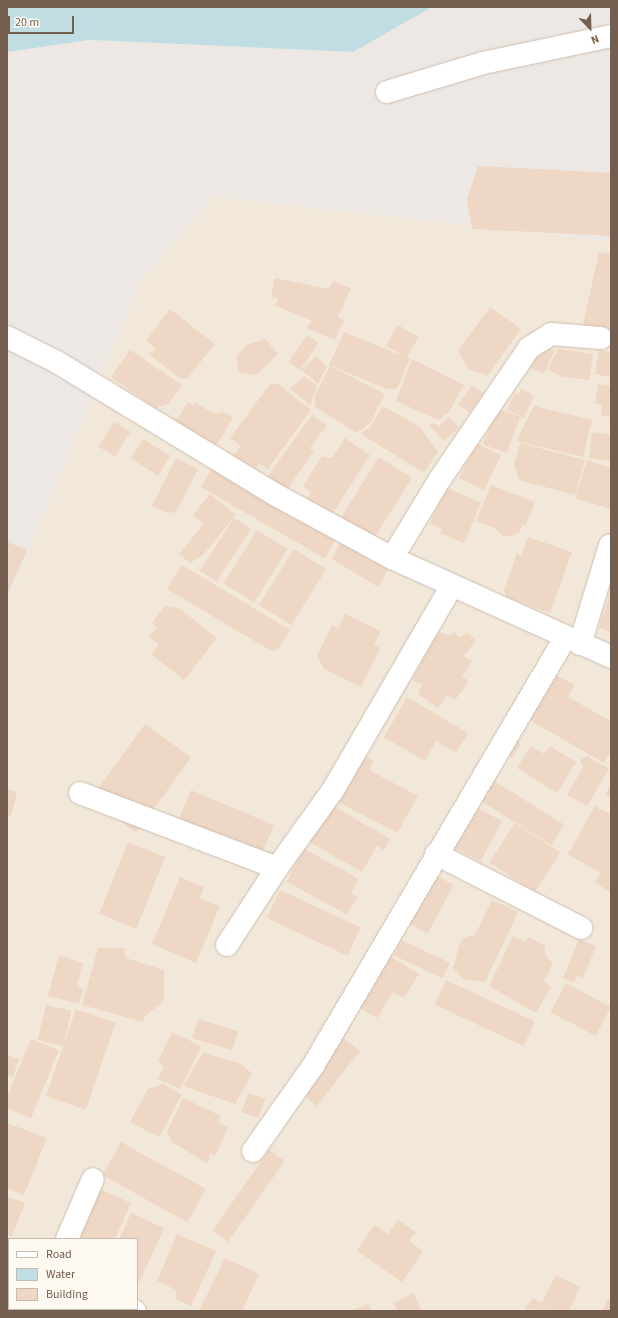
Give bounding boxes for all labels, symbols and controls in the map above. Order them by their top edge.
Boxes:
scale bar [10,8,76,34]
north arrow [570,8,610,48]
text: 20 m [15,14,39,31]
text: N [589,31,601,48]
legend [8,1238,138,1310]
text: Road [46,1246,72,1263]
text: Water [46,1266,75,1283]
text: Building [46,1286,88,1303]

